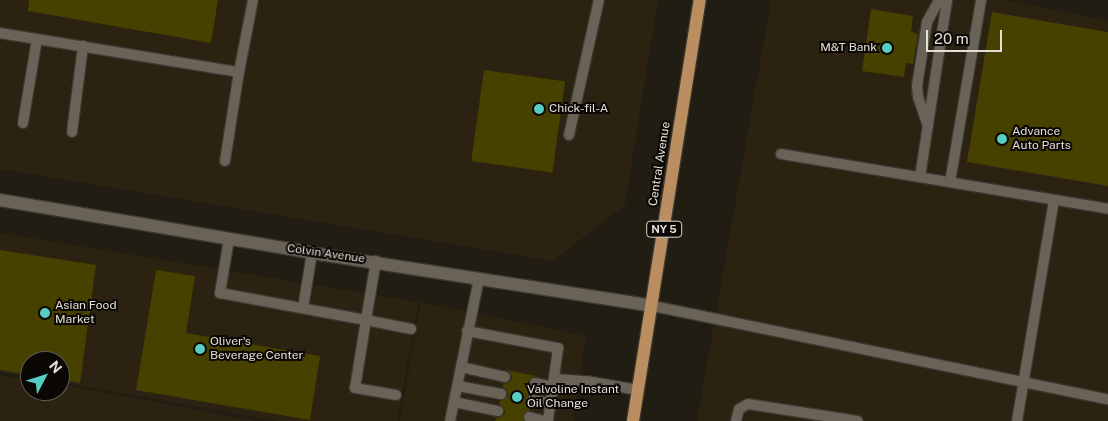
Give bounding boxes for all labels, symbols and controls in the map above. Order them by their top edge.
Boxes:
scale bar [928,20,1004,52]
text: 20 m [934,30,969,47]
place label: M&T Bank [820,41,877,55]
marker: M&T Bank [881,42,893,54]
place label: Chick-fil-A [549,102,608,116]
marker: Chick-fil-A [533,103,545,115]
street label: Central Avenue [646,121,674,207]
place label: Advance Auto Parts [1012,125,1071,153]
marker: Advance Auto Parts [996,133,1008,145]
road number: NY 5 [645,220,683,238]
street label: Colvin Avenue [286,241,366,267]
place label: Asian Food Market [55,299,117,327]
marker: Asian Food Market [39,307,51,319]
place label: Oliver's Beverage Center [210,335,303,363]
marker: Oliver's Beverage Center [194,343,206,355]
north arrow [20,351,70,401]
text: N [46,358,65,376]
place label: Valvoline Instant Oil Change [527,383,619,411]
marker: Valvoline Instant Oil Change [511,391,523,403]

